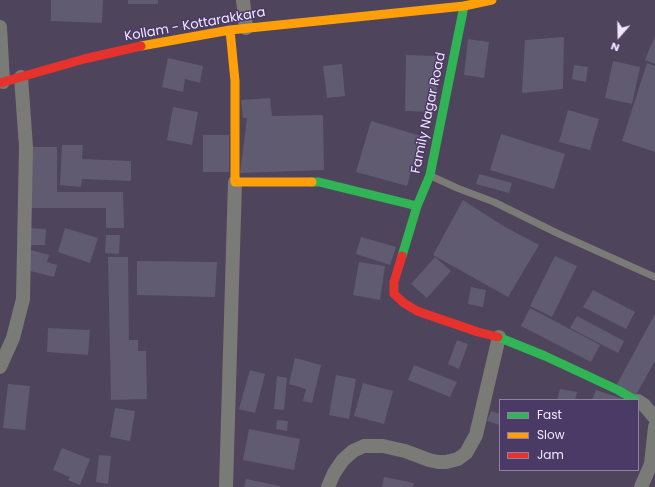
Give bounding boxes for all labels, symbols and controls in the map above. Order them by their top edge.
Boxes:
street label: Kollam - Kottarakkara [123,5,267,45]
north arrow [599,16,639,56]
text: N [608,38,622,56]
street label: Family Nagar Road [409,51,449,175]
legend [499,399,639,471]
text: Fast [537,406,562,423]
text: Slow [537,426,565,443]
text: Jam [537,446,564,463]

